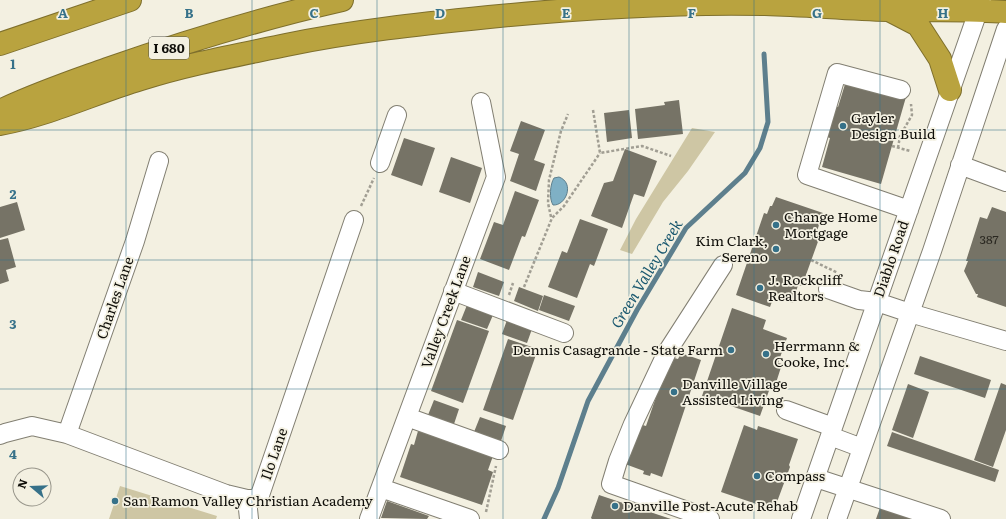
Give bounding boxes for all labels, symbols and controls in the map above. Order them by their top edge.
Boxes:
text: A [58,3,68,22]
text: B [185,3,194,22]
text: C [309,3,319,22]
text: D [435,3,445,22]
text: E [562,3,571,22]
text: F [688,3,696,22]
text: G [812,3,822,22]
text: H [938,3,949,22]
road number: I 680 [149,37,189,59]
text: 1 [10,54,16,73]
place label: Gayler Design Build [851,107,936,143]
marker: Gayler Design Build [838,121,848,131]
text: 2 [10,184,17,203]
place label: Change Home Mortgage [784,206,878,242]
water label: Green Valley Creek [604,214,688,332]
street label: Diablo Road [868,217,913,300]
marker: Change Home Mortgage [771,220,781,230]
place label: Kim Clark, Sereno [695,230,768,266]
house number: 387 [979,230,999,248]
marker: Kim Clark, Sereno [771,244,781,254]
street label: Valley Creek Lane [415,252,475,371]
street label: Charles Lane [91,254,138,342]
place label: J. Rockcliff Realtors [768,269,843,305]
marker: J. Rockcliff Realtors [755,283,765,293]
text: 3 [9,314,17,333]
place label: Herrmann & Cooke, Inc. [774,335,860,371]
place label: Dennis Casagrande - State Farm [513,339,723,359]
marker: Dennis Casagrande - State Farm [726,345,736,355]
marker: Herrmann & Cooke, Inc. [761,349,771,359]
place label: Danville Village Assisted Living [682,373,788,409]
marker: Danville Village Assisted Living [669,387,679,397]
street label: Ilo Lane [255,425,291,482]
text: 4 [9,444,17,463]
place label: Compass [765,465,825,485]
north arrow [12,467,52,507]
marker: Compass [752,471,762,481]
text: N [13,476,31,490]
place label: San Ramon Valley Christian Academy [123,490,374,510]
place label: Danville Post-Acute Rehab [623,495,798,515]
marker: San Ramon Valley Christian Academy [110,496,120,506]
marker: Danville Post-Acute Rehab [610,501,620,511]

